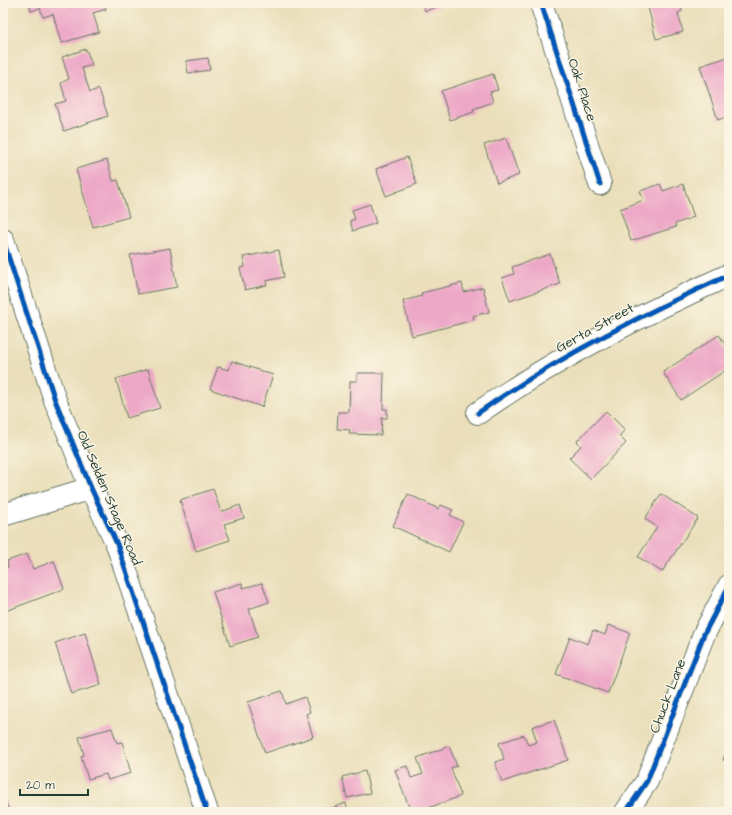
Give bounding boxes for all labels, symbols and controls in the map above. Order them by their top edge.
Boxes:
street label: Oak Place [562,56,602,125]
street label: Gerta Street [552,298,638,358]
street label: Old Selden Stage Road [72,427,146,569]
street label: Chuck Lane [645,655,692,736]
scale bar [20,771,88,797]
text: 20 m [26,777,55,794]

